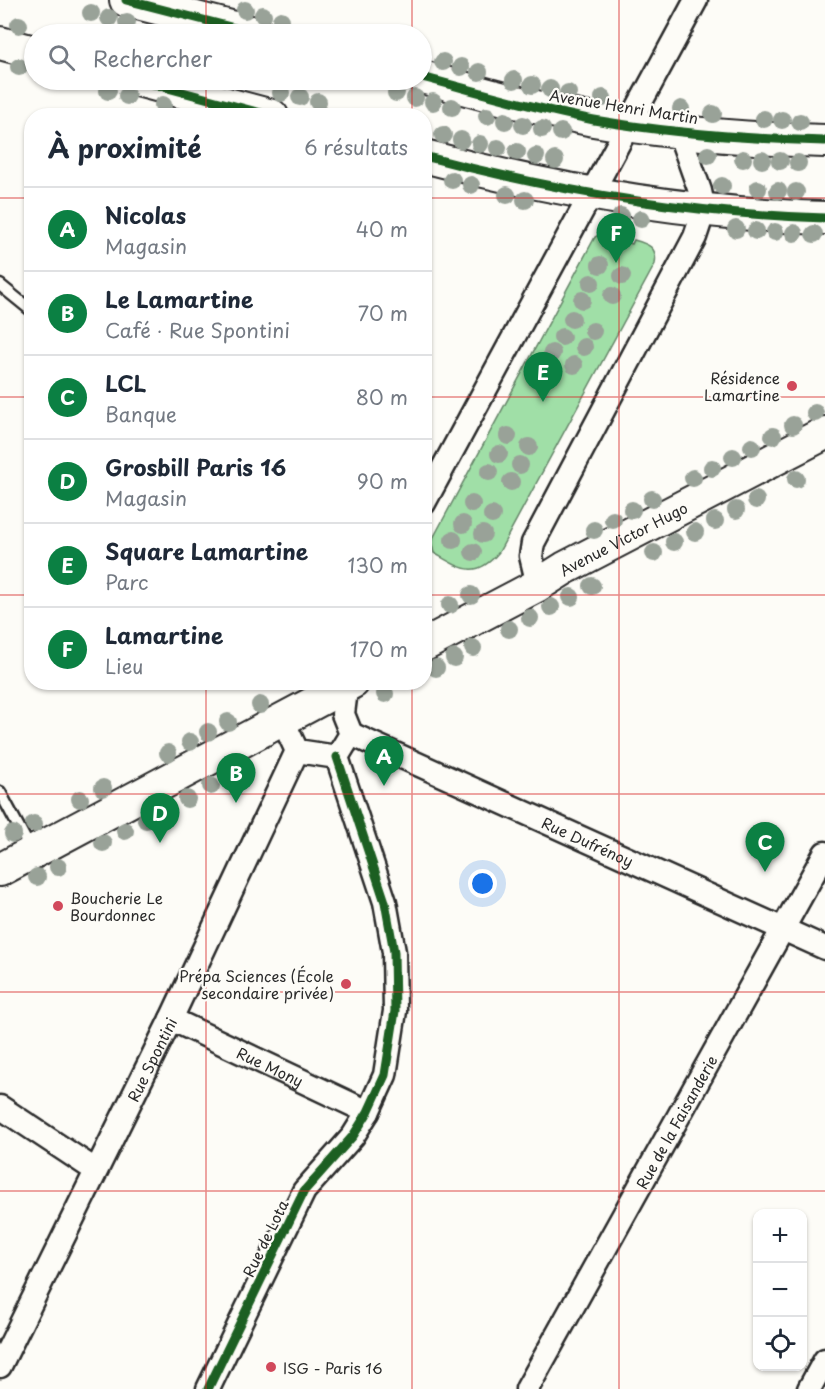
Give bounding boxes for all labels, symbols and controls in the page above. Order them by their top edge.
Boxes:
search box [24,24,432,90]
icon: search [45,41,78,74]
text: Rechercher [93,41,212,74]
street label: Avenue Henri Martin [548,83,700,129]
text: À proximité [48,128,202,167]
text: 6 résultats [304,132,408,162]
text: Nicolas [105,198,186,231]
text: A [60,214,75,244]
text: 40 m [356,214,408,244]
pin: F [596,214,636,263]
text: Magasin [105,231,187,261]
text: Le Lamartine [105,282,253,315]
text: B [61,298,74,328]
text: 70 m [358,298,408,328]
text: Café · Rue Spontini [105,315,290,345]
pin: E [524,352,562,402]
text: LCL [105,366,146,399]
place label: Résidence Lamartine [704,366,780,406]
marker: Résidence Lamartine [785,379,799,393]
text: C [60,382,75,412]
text: 80 m [356,382,408,412]
text: Banque [105,399,177,429]
text: Grosbill Paris 16 [105,450,286,483]
text: D [60,466,75,496]
text: 90 m [357,466,408,496]
text: Magasin [105,483,187,513]
street label: Avenue Victor Hugo [554,495,691,581]
text: Square Lamartine [105,534,308,567]
text: E [61,550,74,580]
text: 130 m [348,550,408,580]
text: Parc [105,567,148,597]
text: Lamartine [105,618,223,651]
text: F [62,634,73,664]
text: 170 m [350,634,408,664]
text: Lieu [105,651,143,681]
pin: A [364,736,404,786]
pin: B [216,754,256,803]
pin: D [140,794,180,843]
street label: Rue Dufrénoy [538,810,638,872]
pin: C [746,822,784,872]
your location [468,869,497,898]
place label: Boucherie Le Bourdonnec [70,886,163,926]
marker: Boucherie Le Bourdonnec [51,899,65,913]
place label: Prépa Sciences (École secondaire privée) [179,964,334,1004]
marker: Prépa Sciences (École secondaire privée) [339,977,353,991]
street label: Rue Spontini [121,1013,182,1105]
street label: Rue Mony [233,1040,308,1092]
street label: Rue de la Faisanderie [629,1050,722,1193]
street label: Rue de Lota [236,1195,294,1281]
map controls [753,1209,807,1371]
button: + [753,1209,807,1263]
button: − [753,1263,807,1317]
button: locate [753,1317,807,1371]
place label: ISG - Paris 16 [283,1356,383,1379]
marker: ISG - Paris 16 [264,1360,278,1374]

